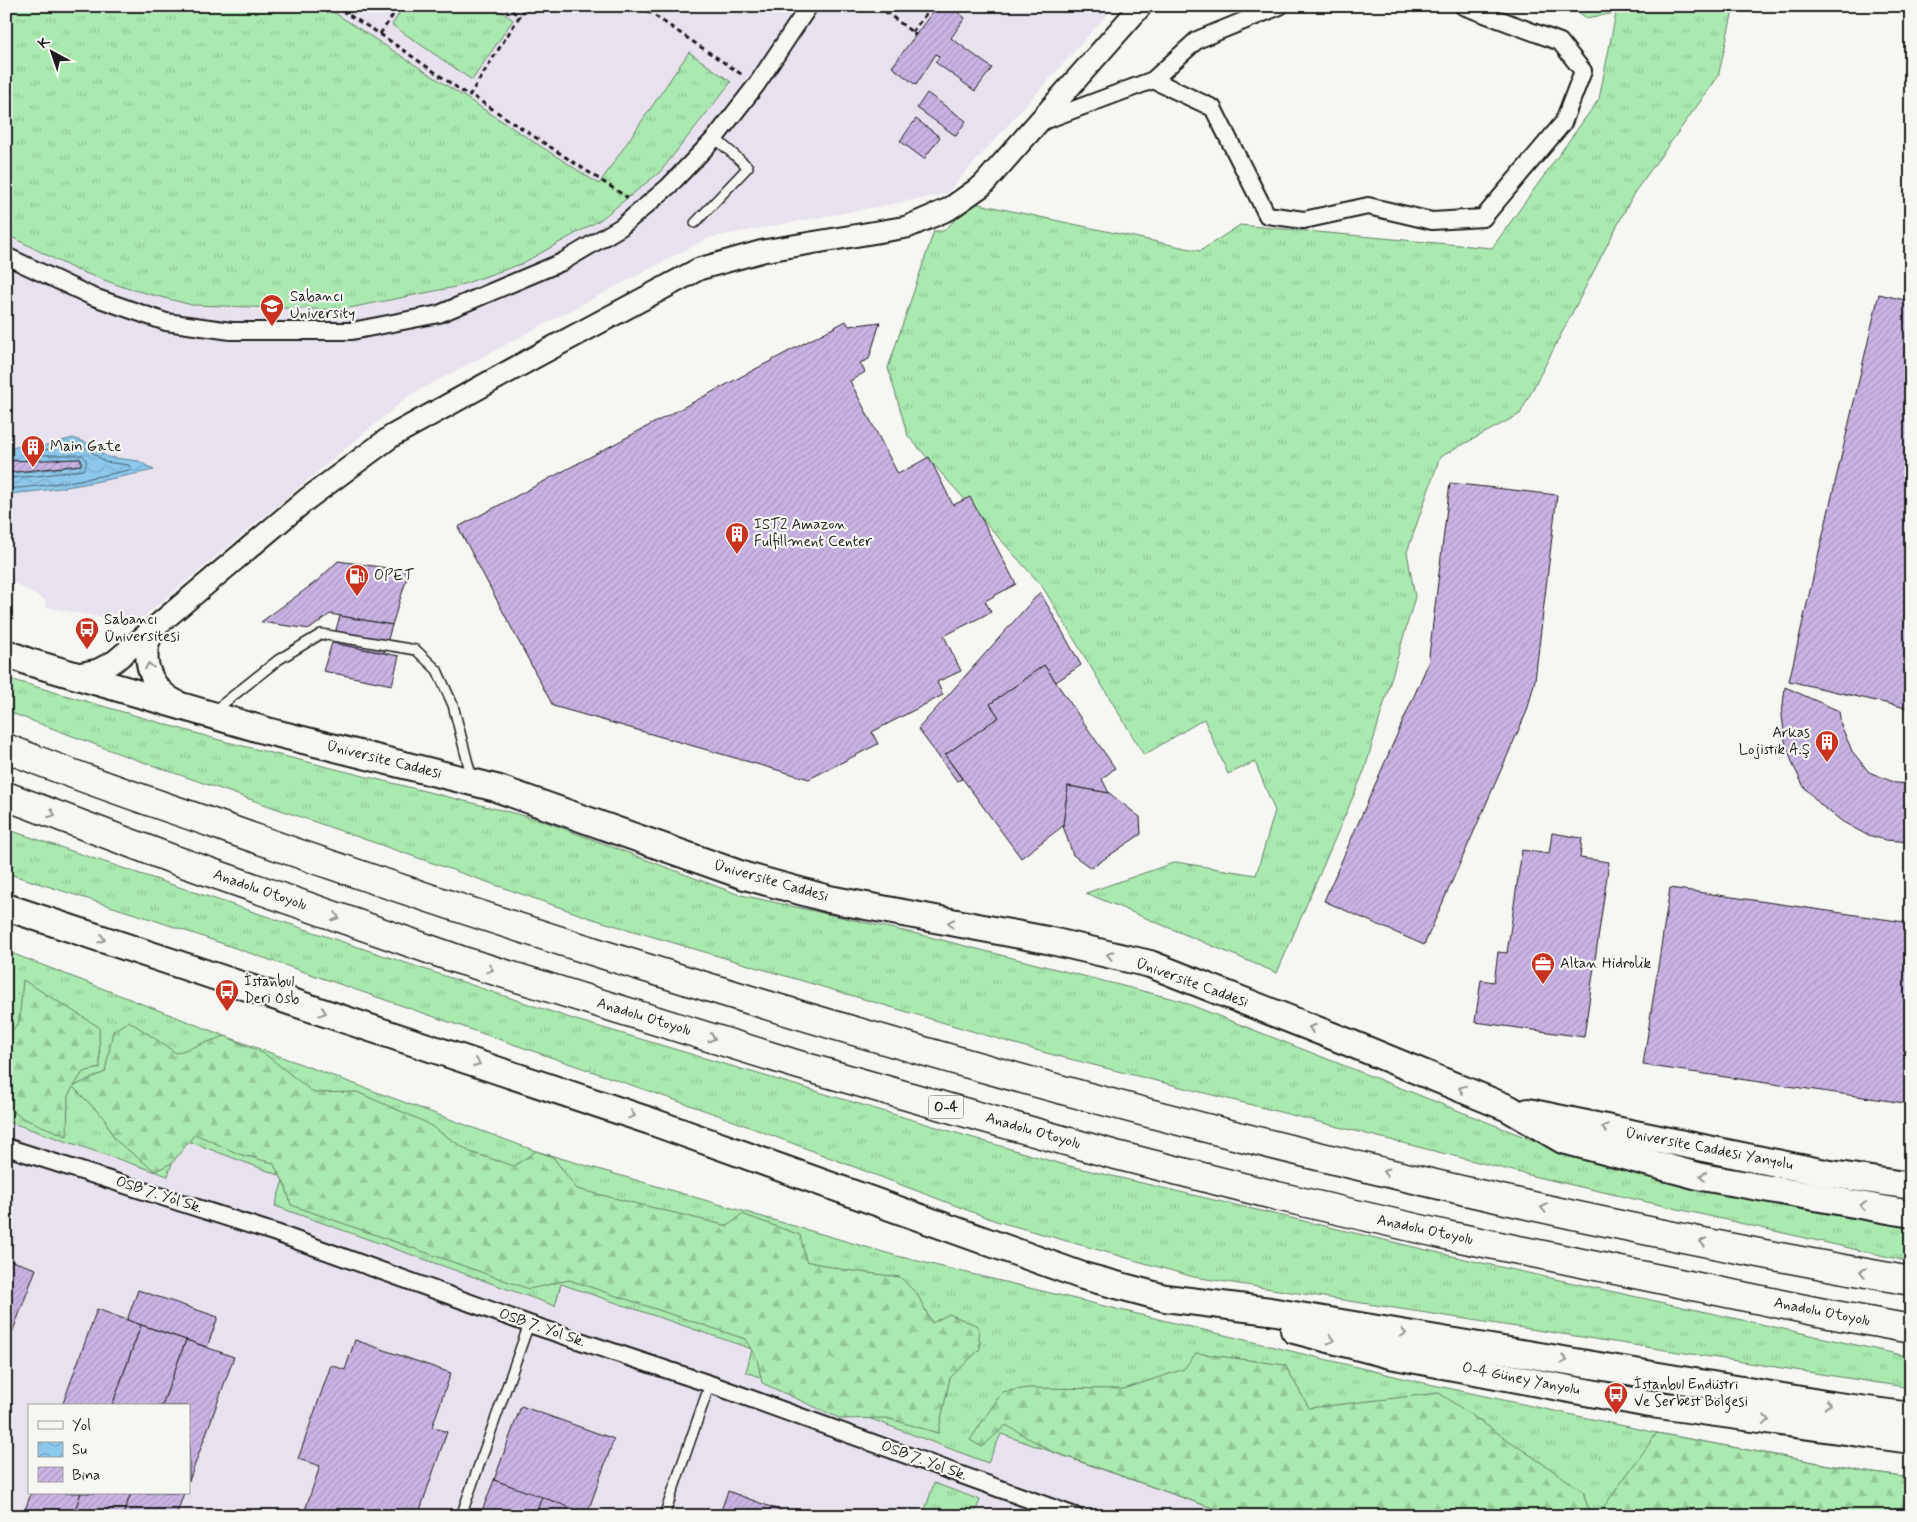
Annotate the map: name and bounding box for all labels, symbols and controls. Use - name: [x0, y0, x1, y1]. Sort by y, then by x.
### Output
- north arrow: [28, 28, 78, 78]
- text: K: [35, 32, 55, 53]
- place label: Sabancı University: [290, 287, 355, 324]
- school or university icon: Sabancı University: [259, 293, 285, 327]
- building icon: Main Gate: [20, 434, 46, 468]
- place label: Main Gate: [50, 437, 122, 457]
- place label: IST2 Amazon Fulfillment Center: [754, 515, 872, 552]
- building icon: IST2 Amazon Fulfillment Center: [724, 521, 750, 555]
- fuel station icon: OPET: [344, 563, 370, 597]
- place label: OPET: [374, 566, 415, 586]
- place label: Sabancı Üniversitesi: [104, 610, 180, 647]
- bus stop icon: Sabancı Üniversitesi: [74, 616, 100, 650]
- one-way arrow: [144, 662, 155, 671]
- place label: Arkas Lojistik A.Ş: [1739, 723, 1810, 760]
- building icon: Arkas Lojistik A.Ş: [1814, 729, 1840, 763]
- street label: Üniversite Caddesi: [324, 736, 444, 784]
- one-way arrow: [47, 807, 56, 818]
- street label: Üniversite Caddesi: [711, 855, 831, 907]
- street label: Anadolu Otoyolu: [211, 865, 309, 915]
- one-way arrow: [331, 911, 340, 921]
- one-way arrow: [946, 919, 955, 929]
- one-way arrow: [98, 933, 106, 943]
- one-way arrow: [1106, 950, 1115, 961]
- office icon: Altan Hidrolik: [1530, 951, 1556, 985]
- street label: Üniversite Caddesi: [1133, 953, 1251, 1013]
- place label: Altan Hidrolik: [1560, 954, 1651, 974]
- one-way arrow: [485, 963, 494, 973]
- place label: İstanbul Deri Osb: [244, 972, 300, 1009]
- bus stop icon: İstanbul Deri Osb: [214, 978, 240, 1012]
- street label: Anadolu Otoyolu: [594, 993, 694, 1041]
- one-way arrow: [318, 1006, 327, 1016]
- one-way arrow: [1308, 1024, 1317, 1034]
- one-way arrow: [707, 1033, 716, 1043]
- one-way arrow: [473, 1058, 481, 1068]
- one-way arrow: [1459, 1085, 1467, 1095]
- road number: O-4: [928, 1096, 964, 1118]
- street label: Anadolu Otoyolu: [983, 1108, 1083, 1154]
- one-way arrow: [627, 1109, 635, 1119]
- one-way arrow: [1601, 1123, 1609, 1134]
- street label: Üniversite Caddesi Yanyolu: [1623, 1123, 1795, 1175]
- one-way arrow: [1381, 1167, 1390, 1178]
- one-way arrow: [1698, 1171, 1707, 1182]
- street label: OSB 7. Yol Sk.: [113, 1172, 205, 1218]
- one-way arrow: [1858, 1201, 1867, 1211]
- one-way arrow: [1540, 1203, 1549, 1213]
- street label: Anadolu Otoyolu: [1375, 1210, 1475, 1250]
- one-way arrow: [1699, 1237, 1708, 1247]
- one-way arrow: [1858, 1267, 1867, 1278]
- street label: Anadolu Otoyolu: [1772, 1293, 1872, 1331]
- street label: OSB 7. Yol Sk.: [496, 1304, 588, 1352]
- one-way arrow: [1399, 1328, 1408, 1338]
- one-way arrow: [1326, 1334, 1335, 1345]
- one-way arrow: [1559, 1355, 1568, 1365]
- street label: O-4 Güney Yanyolu: [1460, 1358, 1582, 1400]
- place label: İstanbul Endüstri Ve Serbest Bölgesi: [1634, 1375, 1748, 1413]
- bus stop icon: İstanbul Endüstri Ve Serbest Bölgesi: [1603, 1381, 1629, 1415]
- one-way arrow: [1824, 1398, 1832, 1409]
- legend: [28, 1404, 190, 1494]
- one-way arrow: [1762, 1414, 1770, 1425]
- text: Yol: [72, 1416, 91, 1436]
- street label: OSB 7. Yol Sk.: [878, 1436, 970, 1486]
- text: Su: [72, 1440, 87, 1460]
- text: Bina: [72, 1466, 100, 1486]

